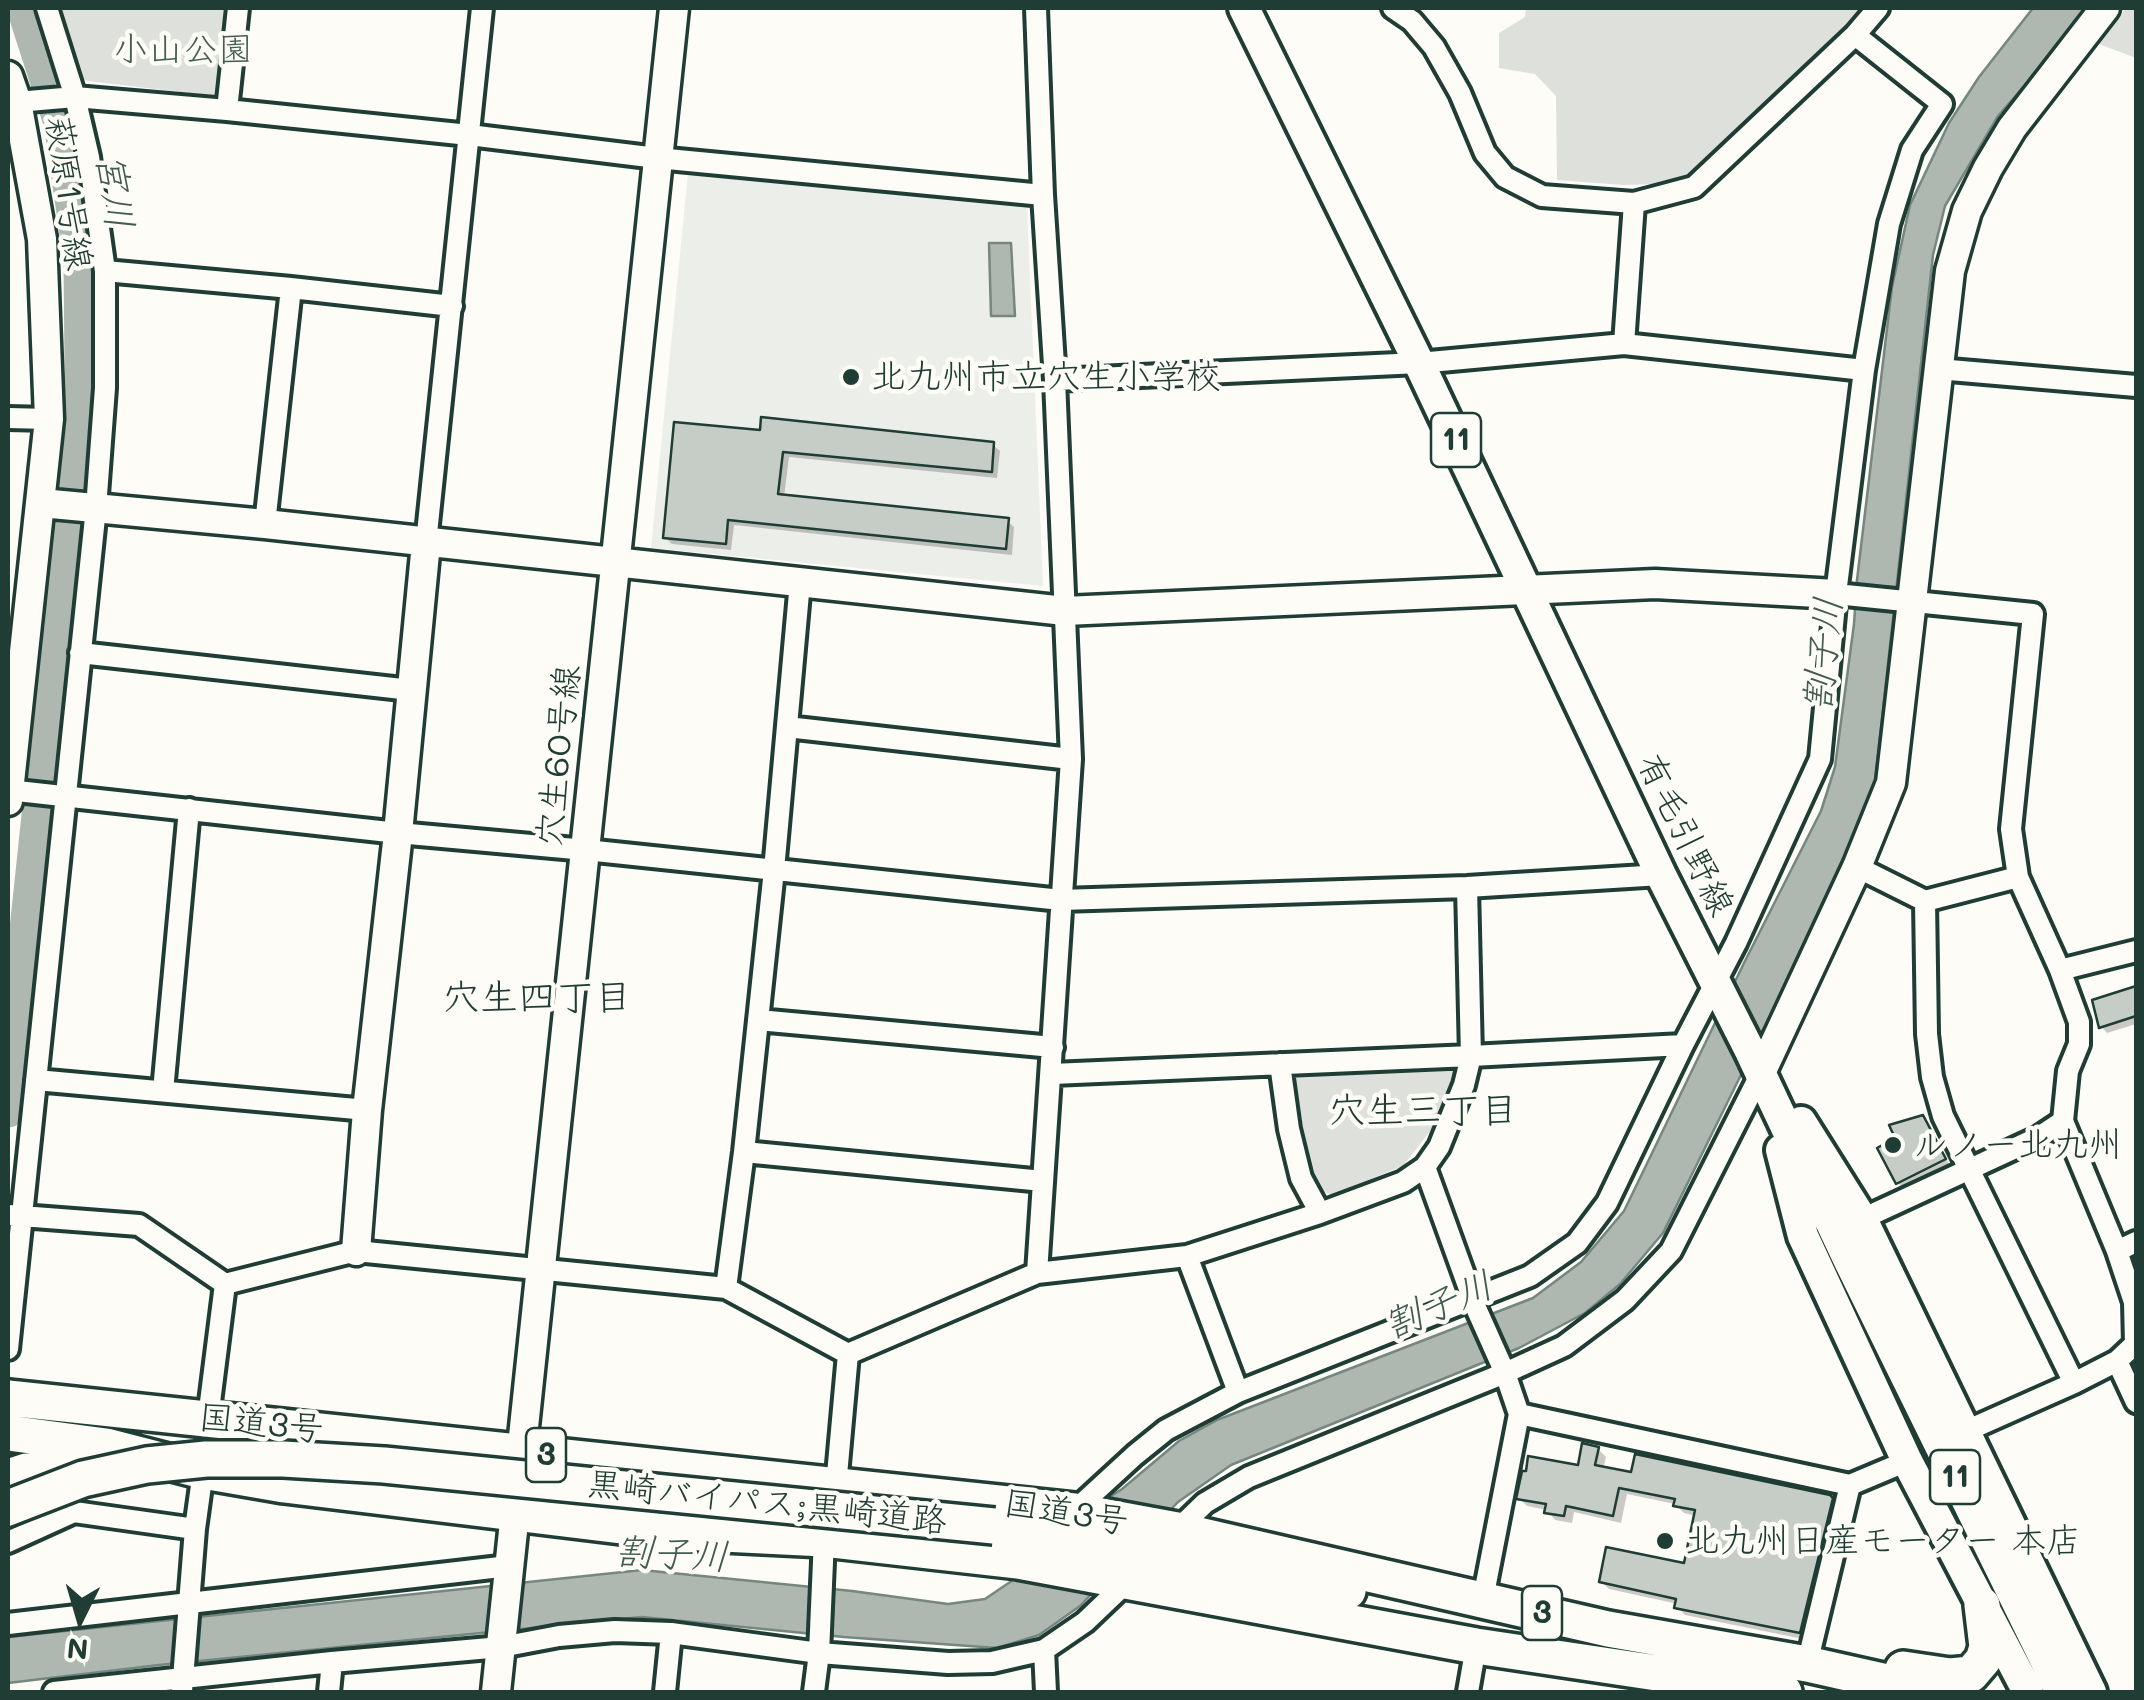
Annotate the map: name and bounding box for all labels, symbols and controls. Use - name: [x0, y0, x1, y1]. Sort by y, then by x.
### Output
- park label: 小山公園: [113, 29, 253, 71]
- street label: 萩原1号線: [36, 113, 100, 273]
- water label: 宮川: [86, 150, 142, 232]
- place label: 北九州市立穴生小学校: [871, 356, 1221, 398]
- marker: 北九州市立穴生小学校: [840, 366, 862, 388]
- road number: 11: [1431, 413, 1481, 467]
- water label: 割子川: [1795, 595, 1853, 713]
- street label: 穴生60号線: [529, 663, 589, 849]
- street label: 有毛引野線: [1628, 747, 1742, 923]
- district label: 穴生四丁目: [442, 975, 632, 1021]
- district label: 穴生三丁目: [1328, 1088, 1518, 1134]
- place label: ルノー北九州: [1913, 1124, 2123, 1166]
- marker: ルノー北九州: [1882, 1134, 1904, 1156]
- water label: 割子川: [1378, 1263, 1500, 1349]
- street label: 国道3号: [196, 1397, 326, 1451]
- road number: 3: [526, 1428, 566, 1482]
- road number: 11: [1930, 1450, 1980, 1504]
- street label: 黒崎バイパス;黒崎道路: [585, 1463, 949, 1543]
- street label: 国道3号: [1001, 1482, 1131, 1544]
- place label: 北九州日産モーター 本店: [1685, 1520, 2081, 1562]
- water label: 割子川: [614, 1529, 730, 1581]
- marker: 北九州日産モーター 本店: [1654, 1530, 1676, 1552]
- north arrow: [30, 1570, 130, 1670]
- road number: 3: [1522, 1586, 1562, 1640]
- text: N: [65, 1631, 90, 1669]

